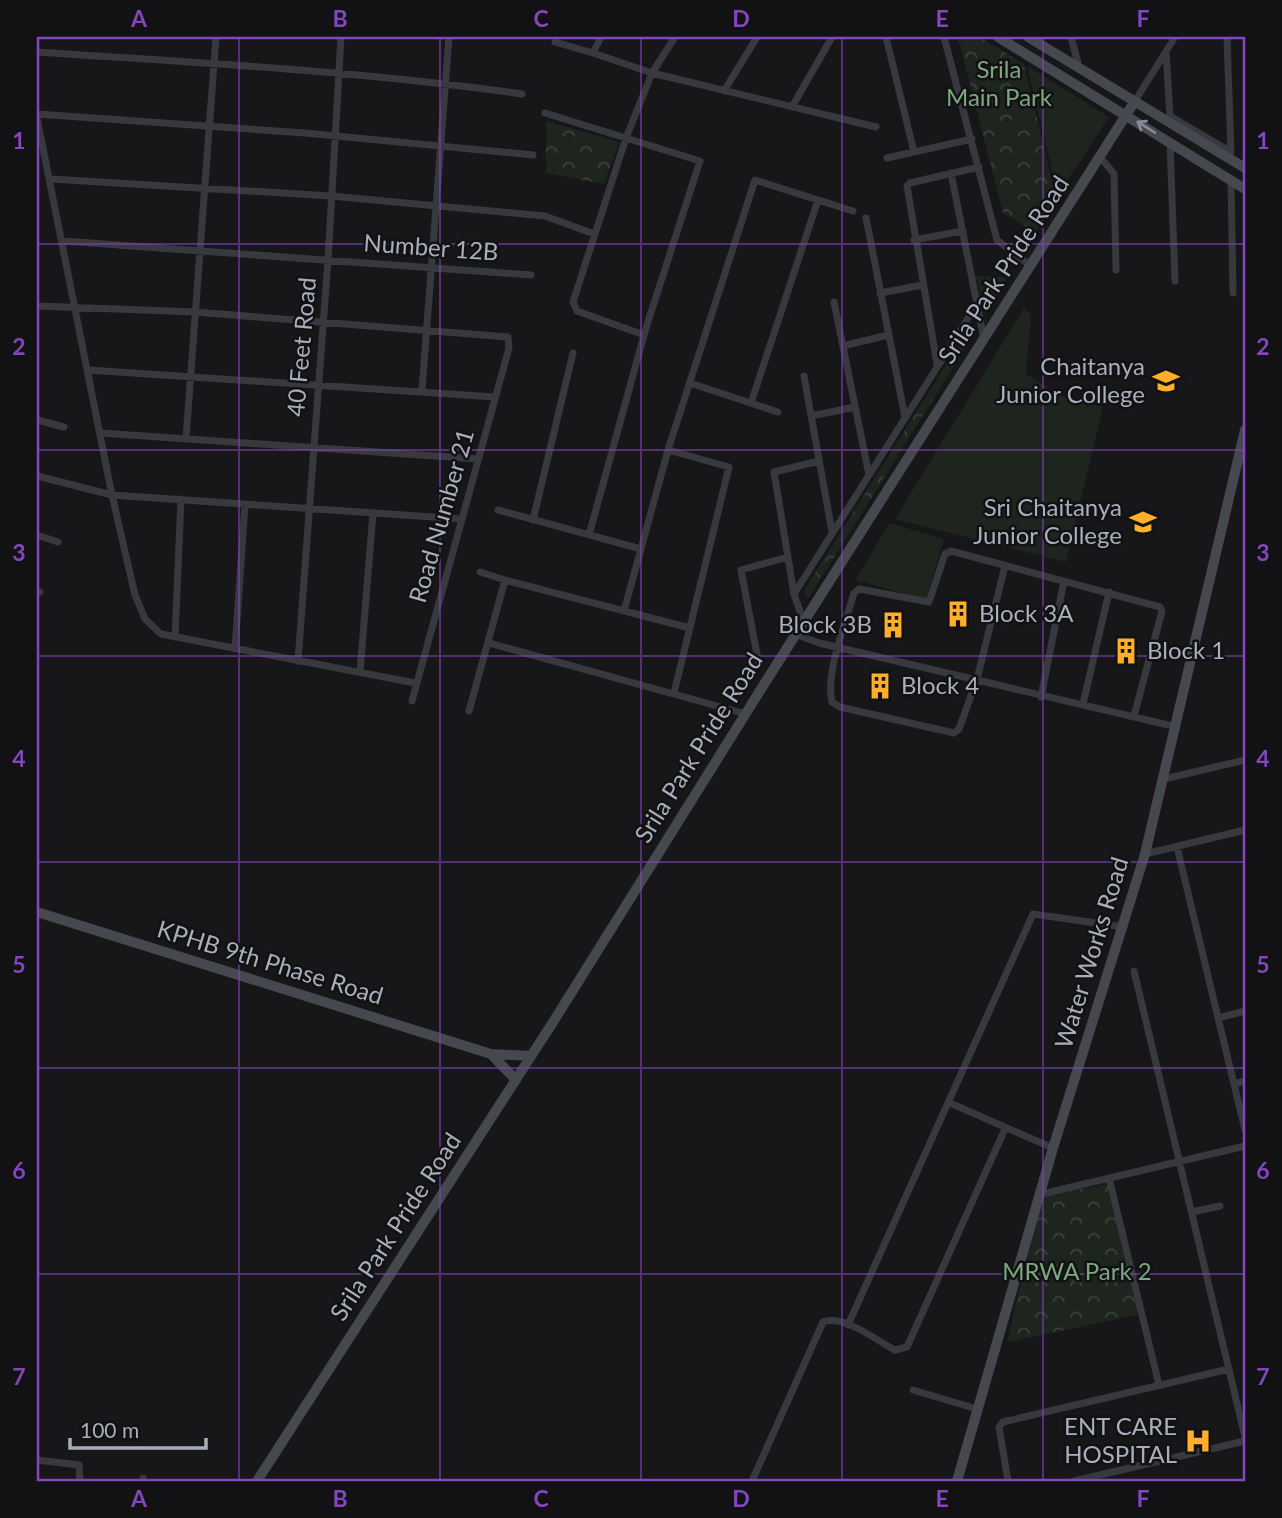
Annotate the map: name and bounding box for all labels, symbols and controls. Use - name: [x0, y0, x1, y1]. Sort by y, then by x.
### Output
- text: A: [130, 4, 148, 32]
- text: B: [332, 4, 348, 32]
- text: C: [533, 4, 549, 32]
- text: D: [732, 4, 750, 32]
- text: E: [935, 4, 949, 32]
- text: F: [1136, 4, 1150, 32]
- park label: Srila Main Park: [946, 54, 1053, 111]
- one-way arrow: [1136, 120, 1156, 134]
- text: 1: [12, 126, 26, 154]
- text: 1: [1256, 126, 1270, 154]
- street label: Srila Park Pride Road: [931, 170, 1074, 369]
- street label: Number 12B: [363, 227, 499, 266]
- street label: 40 Feet Road: [280, 276, 321, 418]
- text: 2: [12, 332, 26, 360]
- text: 2: [1256, 332, 1270, 360]
- place label: Chaitanya Junior College: [996, 351, 1145, 408]
- school or university icon: Chaitanya Junior College: [1151, 366, 1181, 396]
- street label: Road Number 21: [402, 426, 479, 606]
- place label: Sri Chaitanya Junior College: [973, 492, 1122, 549]
- school or university icon: Sri Chaitanya Junior College: [1128, 507, 1158, 537]
- text: 3: [12, 538, 26, 566]
- text: 3: [1256, 538, 1270, 566]
- place label: Block 3A: [979, 598, 1074, 627]
- building icon: Block 3A: [943, 599, 973, 629]
- place label: Block 3B: [778, 609, 872, 638]
- building icon: Block 3B: [878, 610, 908, 640]
- place label: Block 1: [1147, 635, 1225, 664]
- building icon: Block 1: [1111, 636, 1141, 666]
- street label: Srila Park Pride Road: [628, 647, 768, 847]
- place label: Block 4: [901, 670, 979, 699]
- building icon: Block 4: [865, 671, 895, 701]
- text: 4: [12, 744, 26, 772]
- text: 4: [1256, 744, 1270, 772]
- street label: Water Works Road: [1048, 853, 1133, 1052]
- street label: KPHB 9th Phase Road: [154, 913, 387, 1010]
- text: 5: [12, 950, 26, 978]
- text: 5: [1256, 950, 1270, 978]
- street label: Srila Park Pride Road: [323, 1127, 466, 1326]
- text: 6: [12, 1156, 26, 1184]
- text: 6: [1256, 1156, 1270, 1184]
- park label: MRWA Park 2: [1002, 1256, 1152, 1285]
- text: 7: [12, 1362, 26, 1390]
- text: 7: [1256, 1362, 1270, 1390]
- scale bar: [70, 1406, 206, 1450]
- place label: ENT CARE HOSPITAL: [1064, 1411, 1177, 1468]
- text: 100 m: [80, 1417, 139, 1442]
- hospital icon: ENT CARE HOSPITAL: [1183, 1426, 1213, 1456]
- text: A: [130, 1484, 148, 1512]
- text: B: [332, 1484, 348, 1512]
- text: C: [533, 1484, 549, 1512]
- text: D: [732, 1484, 750, 1512]
- text: E: [935, 1484, 949, 1512]
- text: F: [1136, 1484, 1150, 1512]

